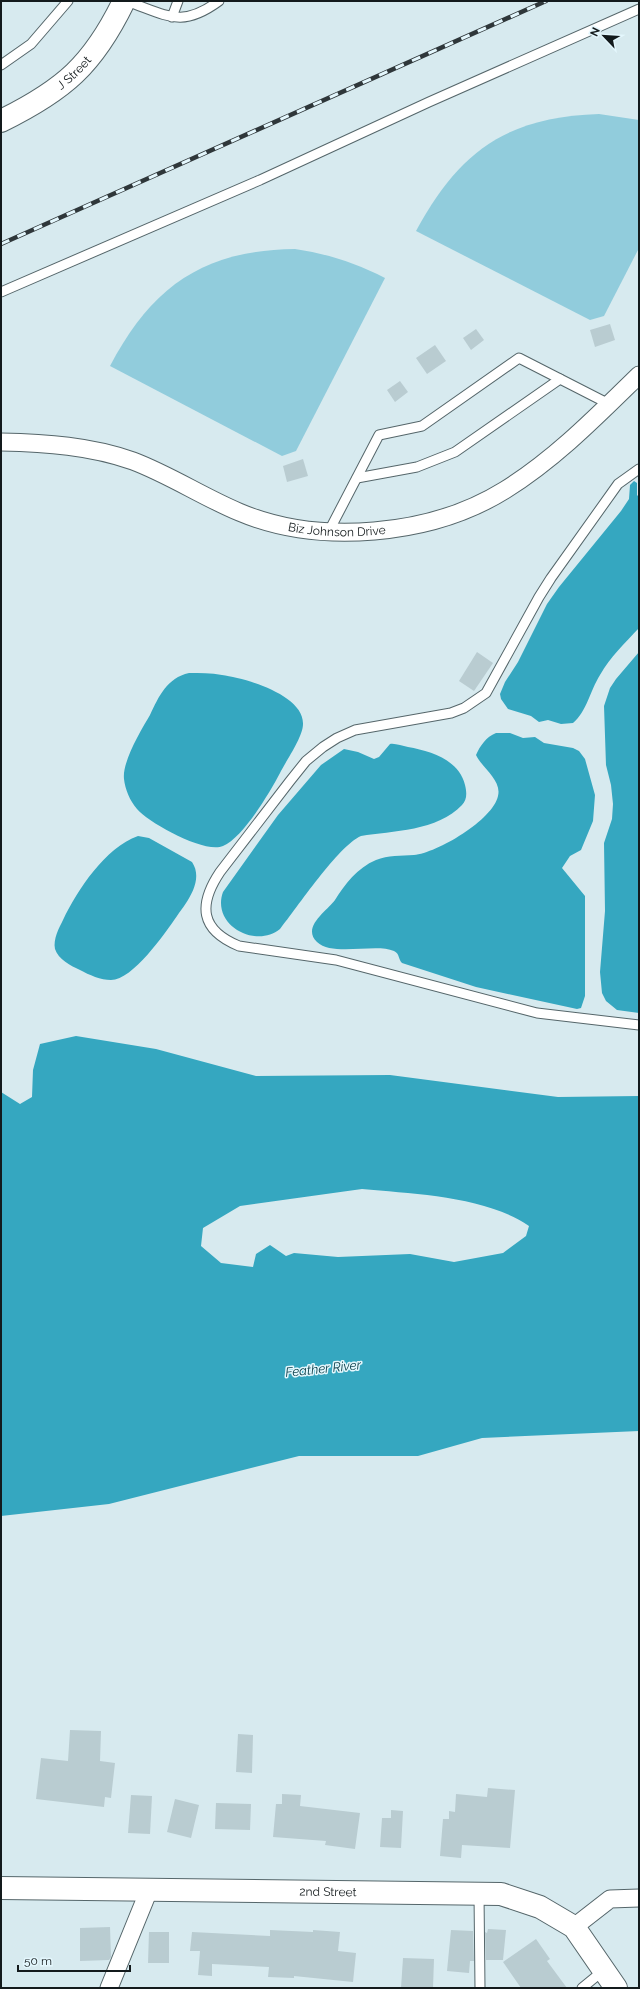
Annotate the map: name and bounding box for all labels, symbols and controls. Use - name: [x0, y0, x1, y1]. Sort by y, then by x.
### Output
- north arrow: [584, 16, 624, 56]
- text: N: [588, 25, 603, 39]
- street label: J Street: [54, 53, 94, 92]
- street label: Biz Johnson Drive: [287, 520, 386, 539]
- water label: Feather River: [284, 1357, 362, 1380]
- street label: 2nd Street: [299, 1885, 357, 1899]
- scale bar: [18, 1947, 130, 1973]
- text: 50 m: [24, 1954, 52, 1968]

